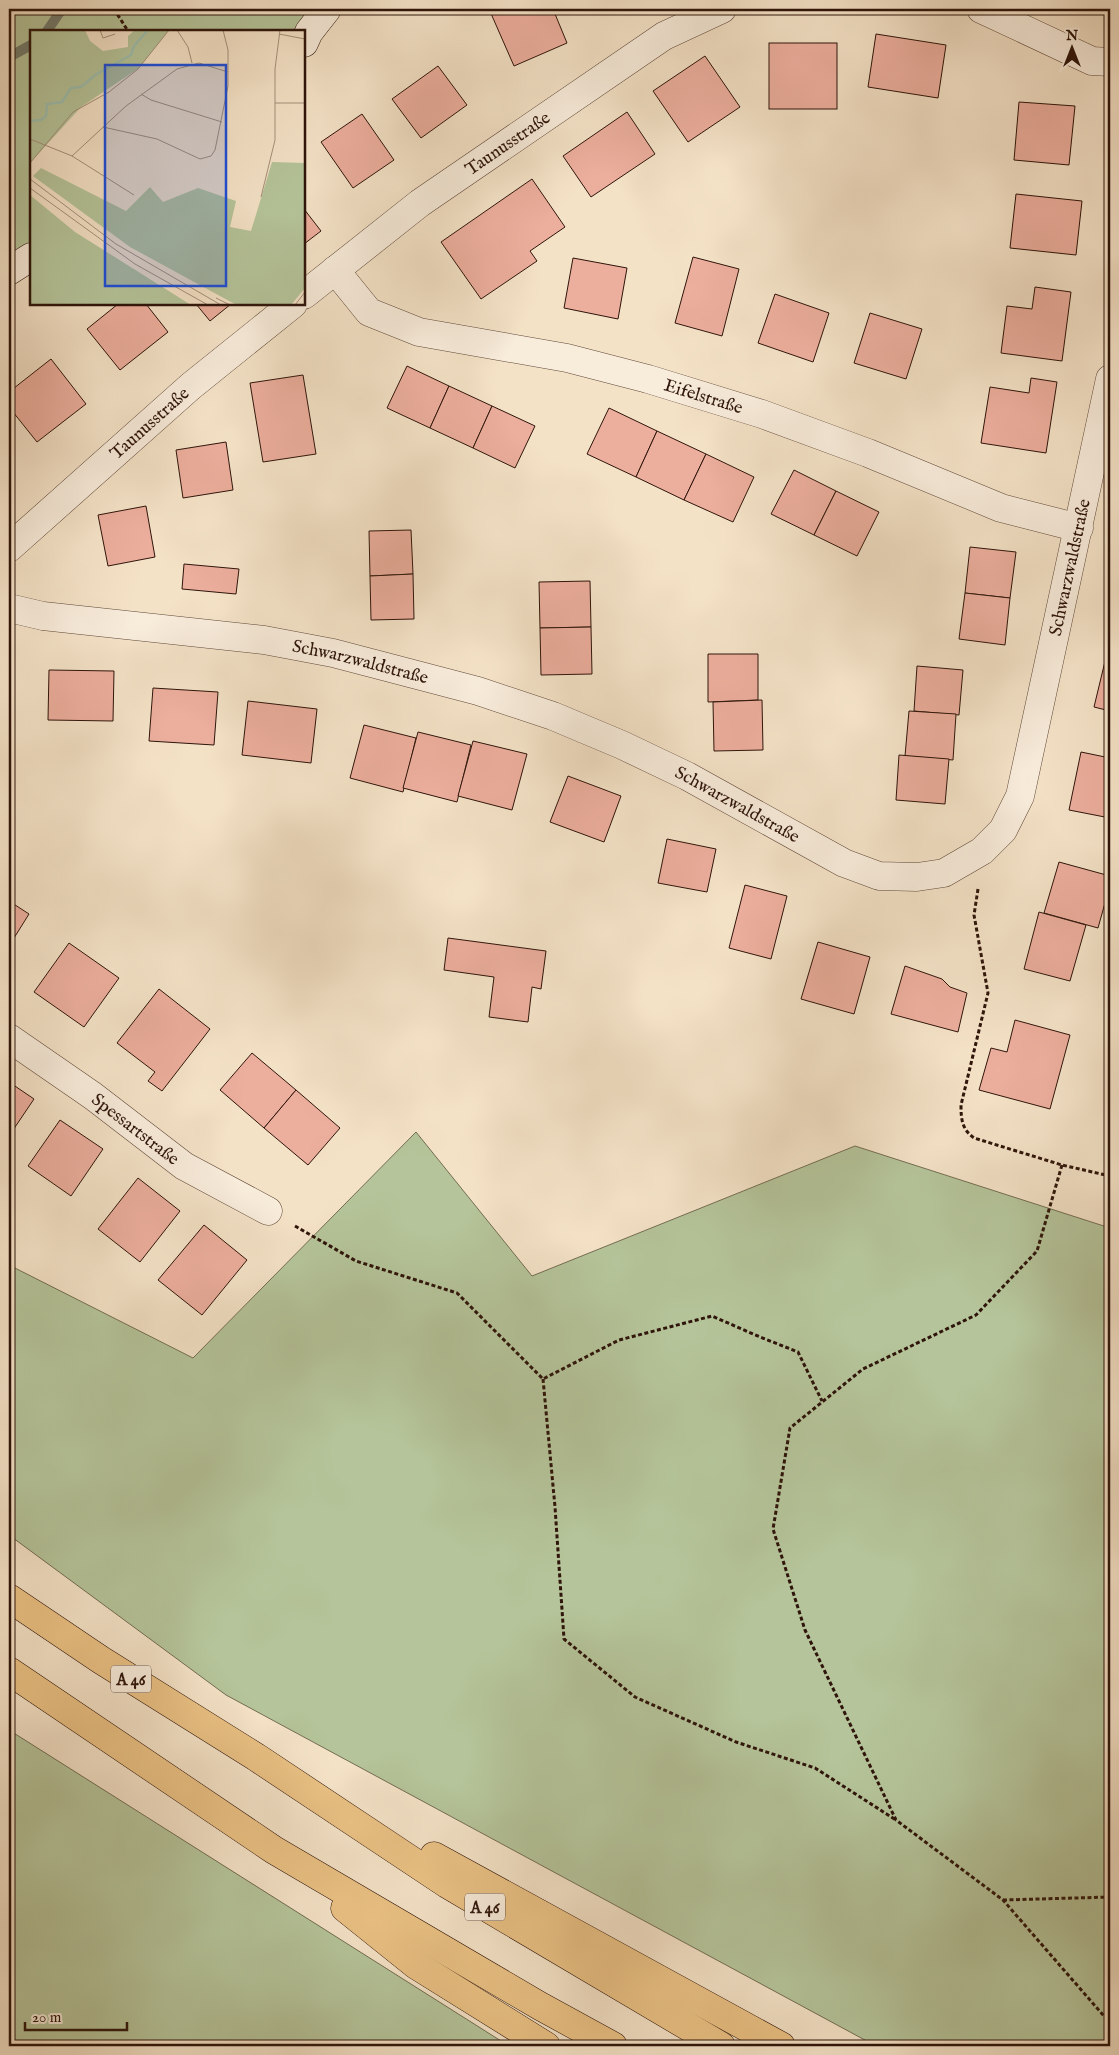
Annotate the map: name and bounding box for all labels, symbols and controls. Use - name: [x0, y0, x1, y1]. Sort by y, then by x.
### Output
- north arrow: [1046, 22, 1096, 72]
- text: N: [1065, 27, 1078, 45]
- inset map: [30, 30, 305, 305]
- street label: Taunusstraße: [461, 107, 555, 182]
- street label: Eifelstraße: [661, 375, 745, 420]
- street label: Taunusstraße: [106, 383, 195, 465]
- street label: Schwarzwaldstraße: [1045, 497, 1097, 638]
- street label: Schwarzwaldstraße: [290, 636, 431, 690]
- street label: Schwarzwaldstraße: [671, 762, 803, 849]
- street label: Spessartstraße: [86, 1089, 183, 1171]
- road number: A 46: [111, 1666, 151, 1692]
- road number: A 46: [465, 1894, 505, 1920]
- scale bar: [25, 2000, 128, 2032]
- text: 20 m: [32, 2008, 62, 2027]

